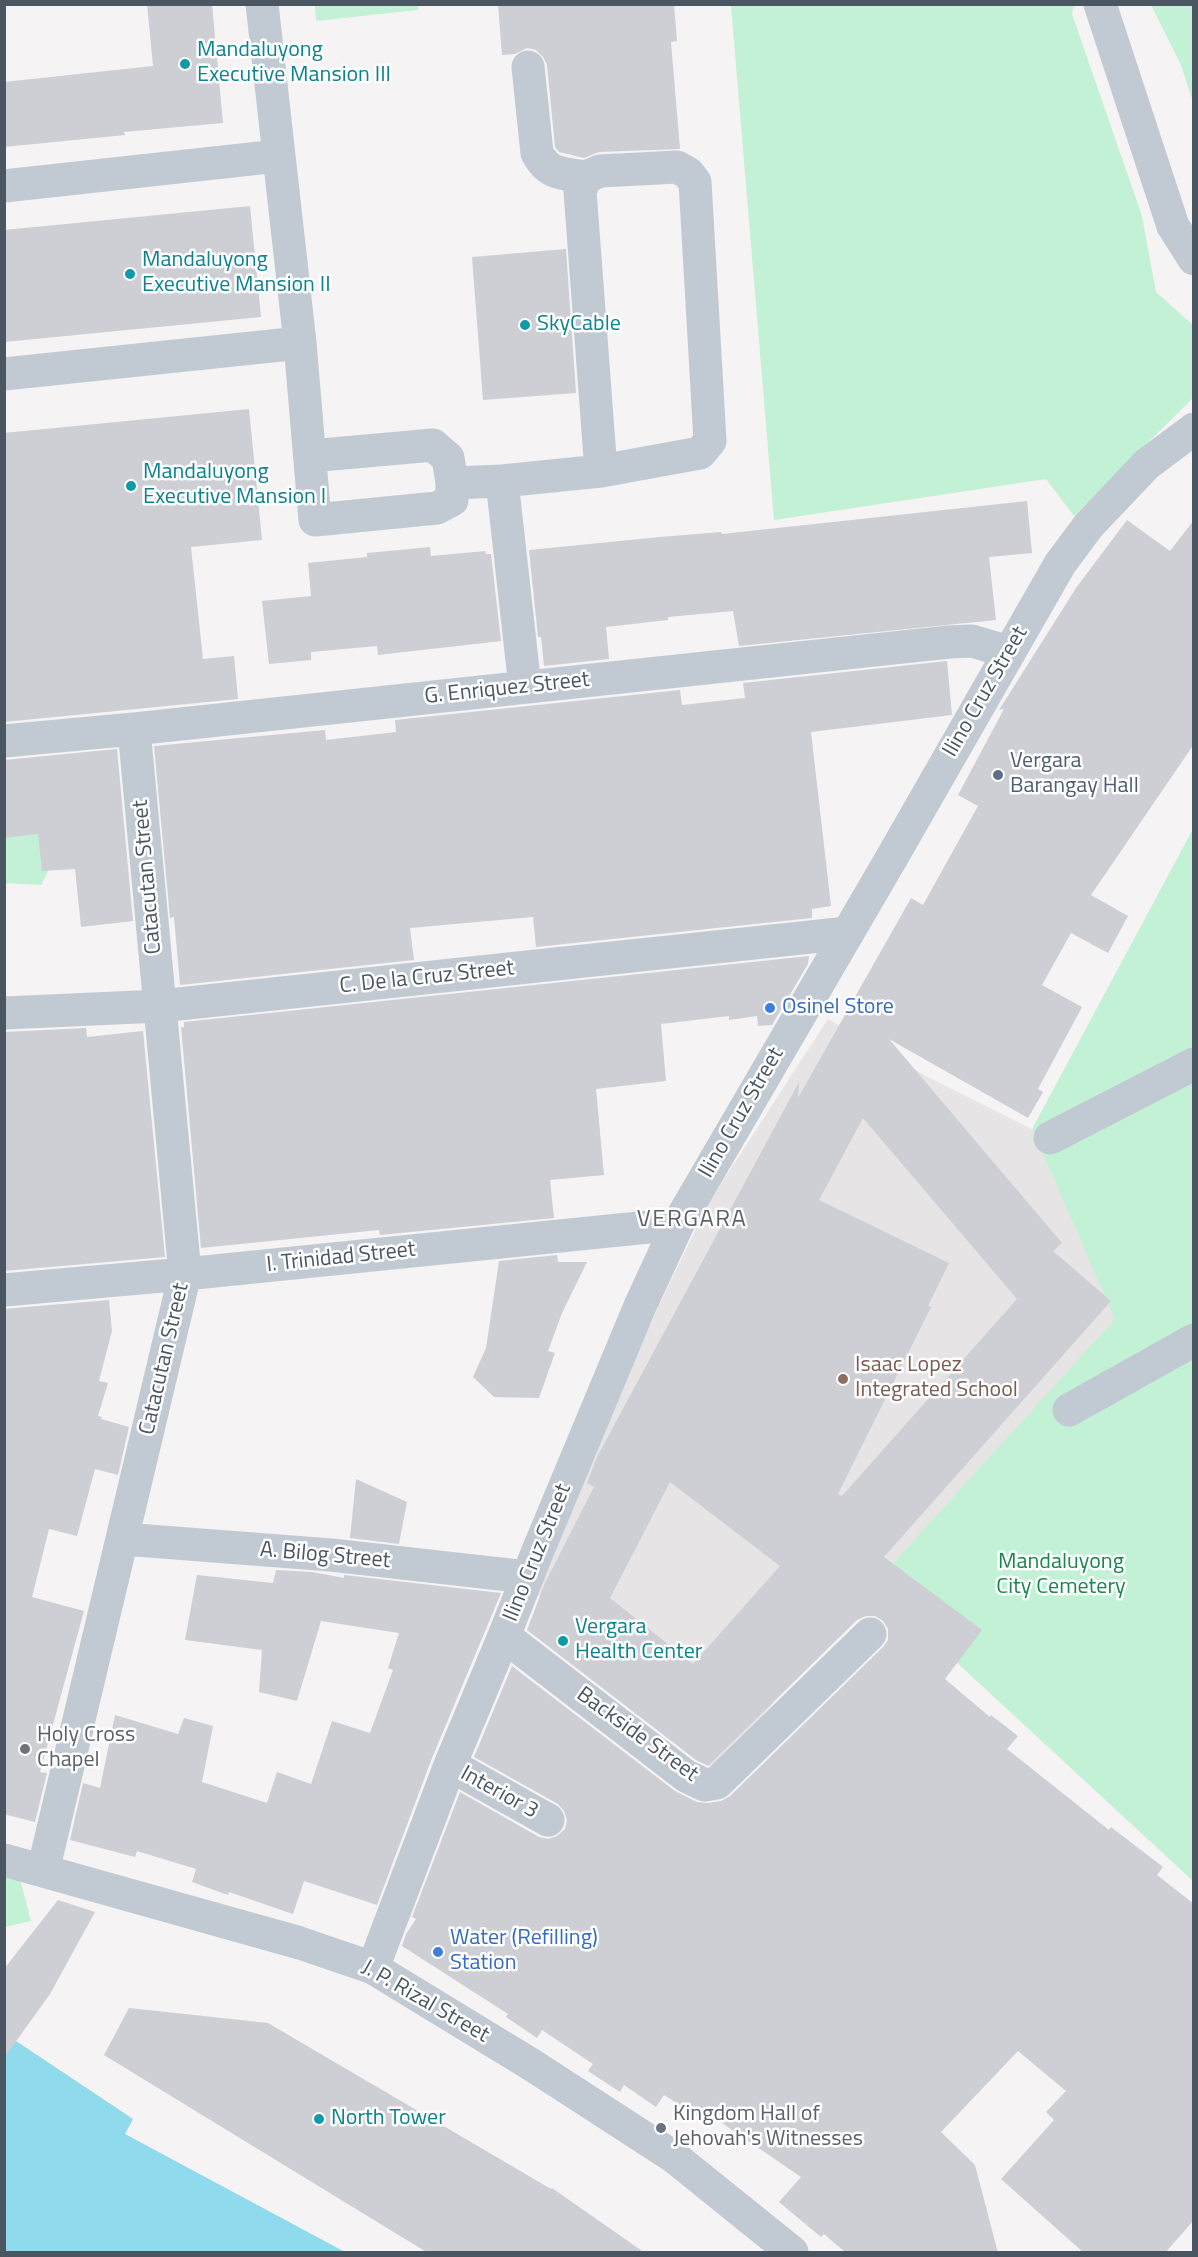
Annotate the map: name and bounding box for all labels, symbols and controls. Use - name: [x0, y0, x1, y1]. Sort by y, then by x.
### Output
- place label: Mandaluyong Executive Mansion III: [197, 38, 391, 90]
- marker: Mandaluyong Executive Mansion III: [178, 57, 192, 71]
- place label: Mandaluyong Executive Mansion II: [142, 248, 331, 300]
- marker: Mandaluyong Executive Mansion II: [123, 267, 137, 281]
- place label: SkyCable: [537, 312, 621, 338]
- marker: SkyCable: [518, 318, 532, 332]
- place label: Mandaluyong Executive Mansion I: [143, 460, 326, 512]
- marker: Mandaluyong Executive Mansion I: [124, 479, 138, 493]
- street label: Ilino Cruz Street: [938, 622, 1034, 762]
- street label: G. Enriquez Street: [423, 667, 591, 711]
- place label: Vergara Barangay Hall: [1010, 749, 1139, 800]
- marker: Vergara Barangay Hall: [991, 768, 1005, 782]
- street label: Catacutan Street: [128, 799, 168, 955]
- street label: C. De la Cruz Street: [338, 956, 516, 1000]
- place label: Osinel Store: [782, 995, 894, 1021]
- marker: Osinel Store: [763, 1001, 777, 1015]
- street label: Ilino Cruz Street: [694, 1043, 790, 1183]
- district label: VERGARA: [637, 1206, 747, 1234]
- street label: I. Trinidad Street: [265, 1237, 417, 1279]
- street label: Catacutan Street: [135, 1280, 195, 1438]
- place label: Isaac Lopez Integrated School: [855, 1353, 1018, 1404]
- marker: Isaac Lopez Integrated School: [836, 1372, 850, 1386]
- street label: Ilino Cruz Street: [498, 1480, 578, 1626]
- street label: A. Bilog Street: [259, 1537, 391, 1575]
- park label: Mandaluyong City Cemetery: [996, 1550, 1126, 1602]
- place label: Vergara Health Center: [575, 1615, 702, 1666]
- marker: Vergara Health Center: [556, 1634, 570, 1648]
- street label: Backside Street: [571, 1682, 703, 1788]
- place label: Holy Cross Chapel: [37, 1723, 135, 1774]
- marker: Holy Cross Chapel: [18, 1742, 32, 1756]
- street label: Interior 3: [456, 1761, 542, 1825]
- place label: Water (Refilling) Station: [450, 1926, 598, 1978]
- marker: Water (Refilling) Station: [431, 1945, 445, 1959]
- street label: J. P. Rizal Street: [357, 1955, 493, 2049]
- place label: Kingdom Hall of Jehovah's Witnesses: [673, 2102, 863, 2154]
- place label: North Tower: [331, 2106, 446, 2132]
- marker: North Tower: [312, 2112, 326, 2126]
- marker: Kingdom Hall of Jehovah's Witnesses: [654, 2121, 668, 2135]

